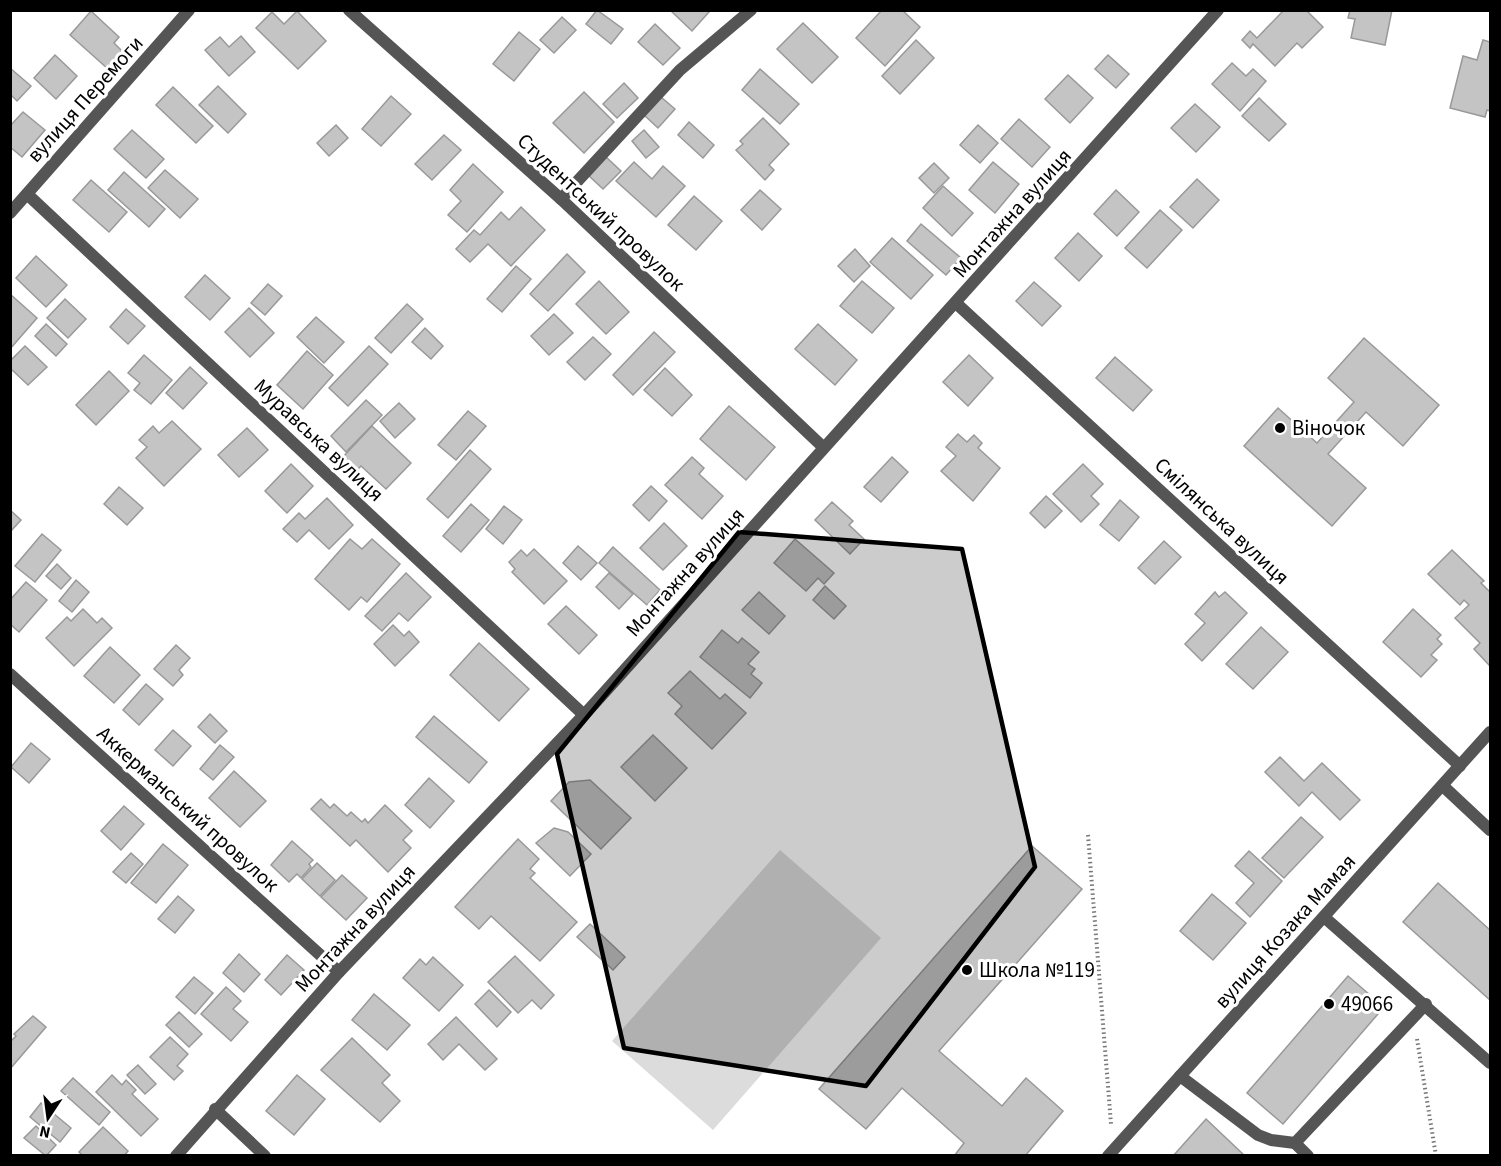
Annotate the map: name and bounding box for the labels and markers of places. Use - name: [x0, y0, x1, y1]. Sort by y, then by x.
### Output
- place label: Віночок: [1292, 413, 1366, 443]
- marker: Віночок: [1273, 421, 1287, 435]
- place label: Школа №119: [979, 955, 1095, 985]
- marker: Школа №119: [960, 963, 974, 977]
- place label: 49066: [1341, 989, 1393, 1019]
- marker: 49066: [1322, 997, 1336, 1011]

